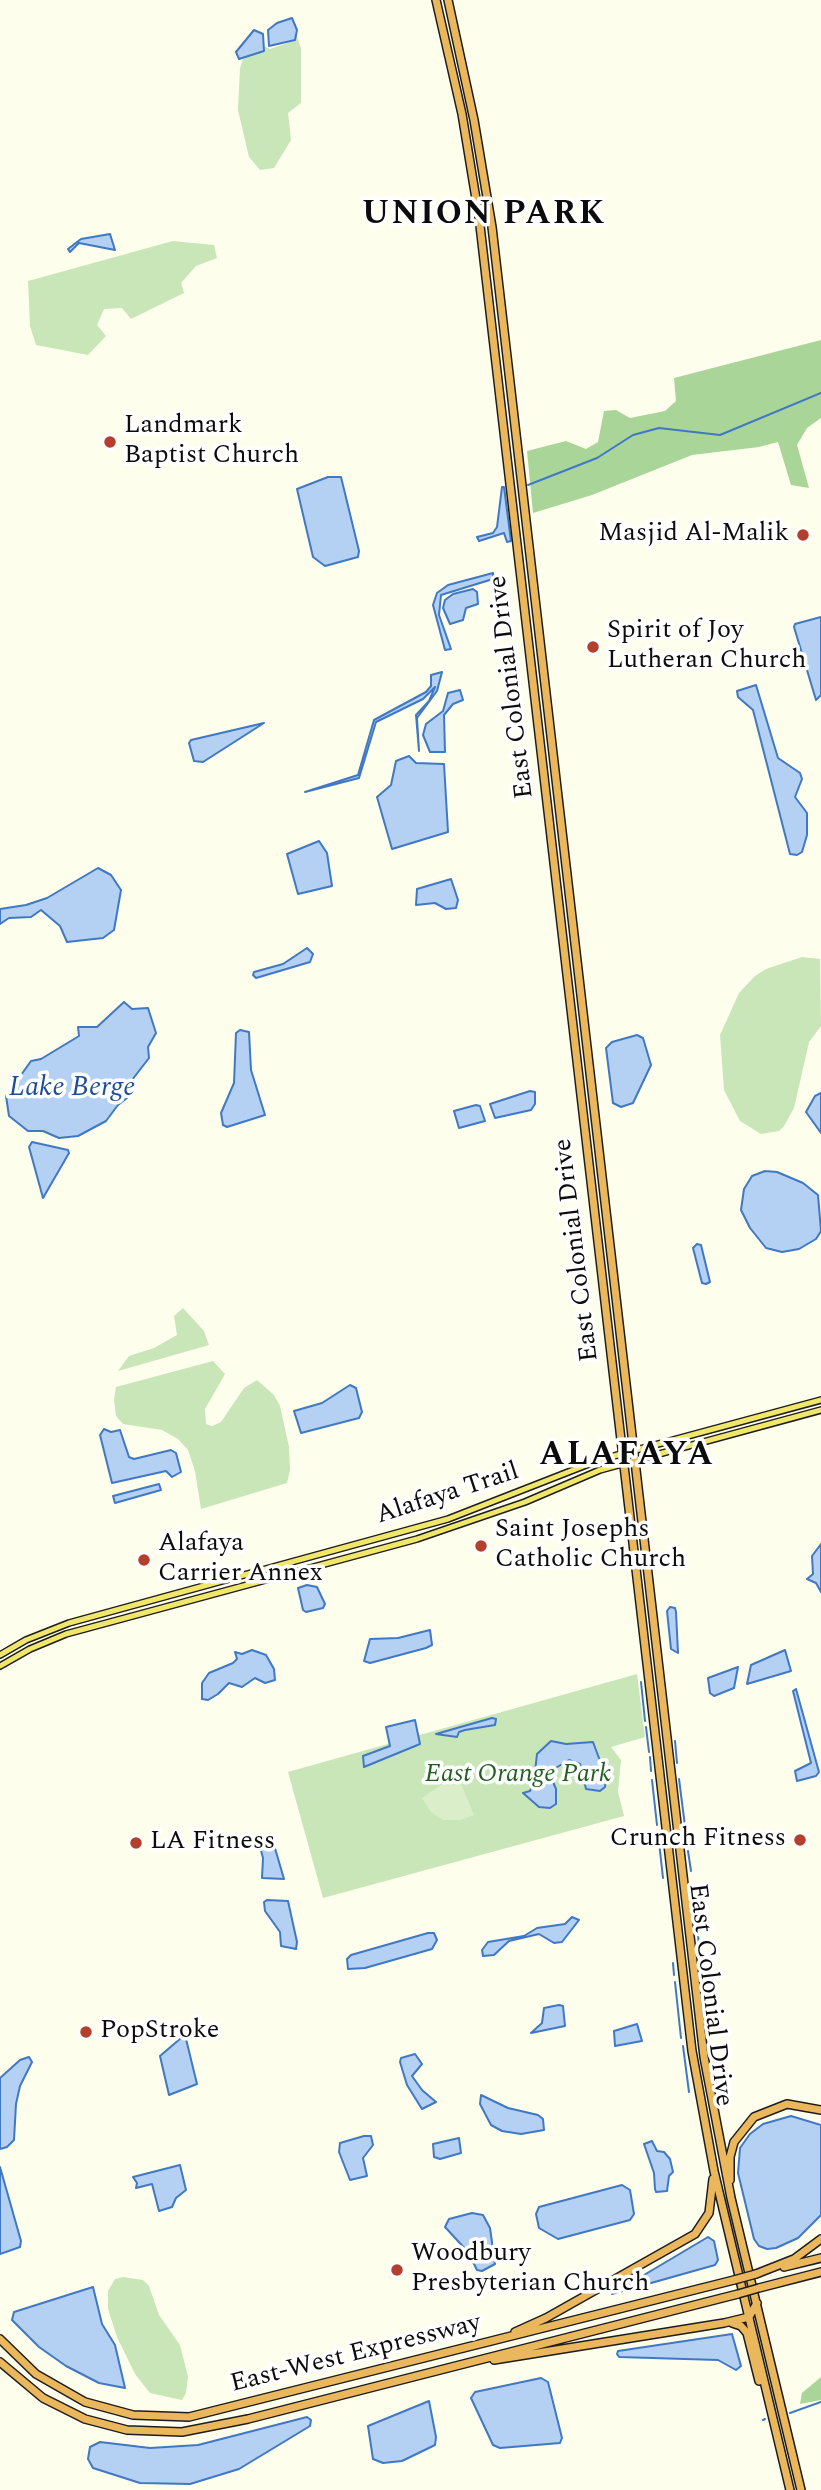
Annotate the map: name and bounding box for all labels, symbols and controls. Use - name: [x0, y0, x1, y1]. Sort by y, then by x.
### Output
- district label: UNION PARK: [363, 197, 605, 237]
- place label: Landmark Baptist Church: [124, 411, 299, 472]
- marker: Landmark Baptist Church: [102, 434, 118, 450]
- place label: Masjid Al-Malik: [598, 519, 789, 551]
- marker: Masjid Al-Malik: [795, 527, 811, 543]
- street label: East Colonial Drive: [484, 574, 542, 800]
- place label: Spirit of Joy Lutheran Church: [607, 616, 806, 678]
- marker: Spirit of Joy Lutheran Church: [585, 639, 601, 655]
- water label: Lake Berge: [9, 1073, 135, 1107]
- street label: East Colonial Drive: [549, 1137, 607, 1363]
- district label: ALAFAYA: [540, 1438, 714, 1478]
- street label: Alafaya Trail: [373, 1457, 523, 1533]
- place label: Saint Josephs Catholic Church: [495, 1515, 686, 1576]
- place label: Alafaya Carrier Annex: [158, 1529, 323, 1590]
- marker: Saint Josephs Catholic Church: [473, 1538, 489, 1554]
- marker: Alafaya Carrier Annex: [136, 1552, 152, 1568]
- park label: East Orange Park: [425, 1760, 611, 1792]
- place label: Crunch Fitness: [610, 1824, 786, 1856]
- place label: LA Fitness: [150, 1827, 275, 1859]
- marker: Crunch Fitness: [792, 1832, 808, 1848]
- marker: LA Fitness: [128, 1835, 144, 1851]
- street label: East Colonial Drive: [680, 1882, 738, 2108]
- place label: PopStroke: [100, 2016, 219, 2048]
- marker: PopStroke: [78, 2024, 94, 2040]
- place label: Woodbury Presbyterian Church: [411, 2239, 649, 2300]
- marker: Woodbury Presbyterian Church: [389, 2262, 405, 2278]
- street label: East-West Expressway: [227, 2309, 485, 2401]

